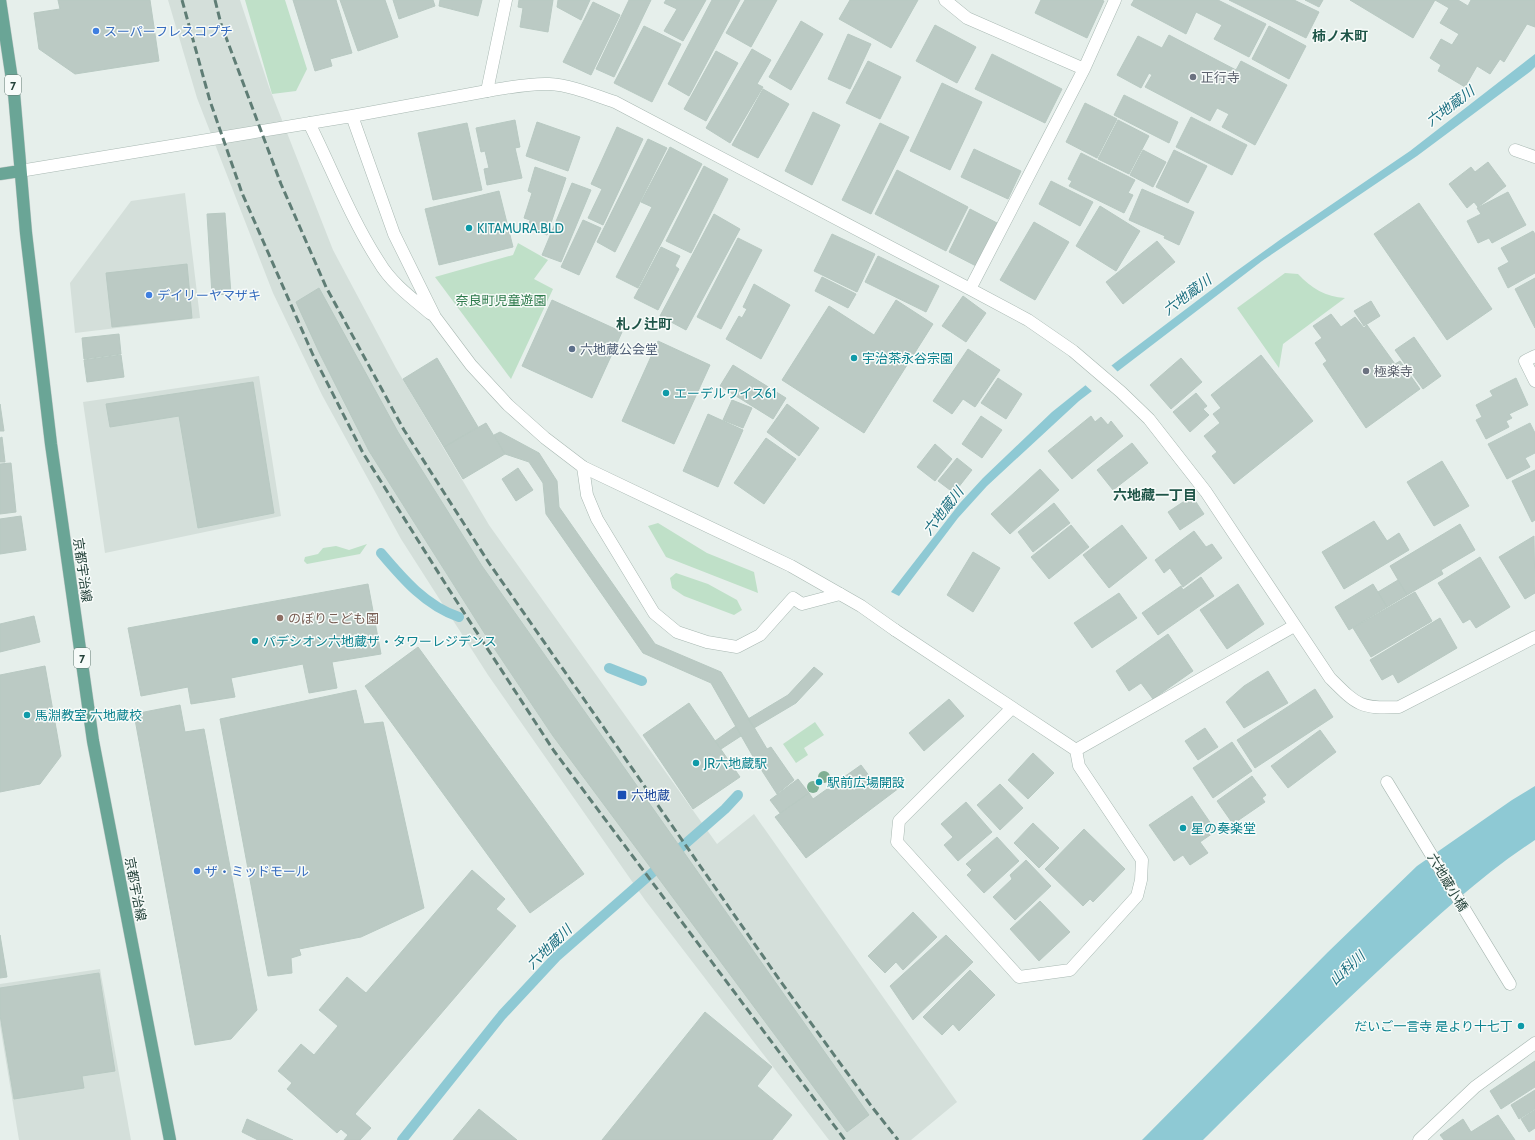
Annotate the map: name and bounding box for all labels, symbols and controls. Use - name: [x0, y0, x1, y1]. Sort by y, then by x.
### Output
- place label: スーパーフレスコプチ: [104, 23, 233, 39]
- marker: スーパーフレスコプチ: [91, 26, 101, 36]
- district label: 柿ノ木町: [1312, 27, 1368, 45]
- place label: 正行寺: [1201, 69, 1240, 85]
- marker: 正行寺: [1188, 72, 1198, 82]
- road number: 7: [5, 75, 21, 95]
- water label: 六地蔵川: [1422, 81, 1479, 130]
- place label: KITAMURA.BLD: [477, 220, 564, 236]
- marker: KITAMURA.BLD: [464, 223, 474, 233]
- water label: 六地蔵川: [1159, 270, 1216, 319]
- place label: デイリーヤマザキ: [157, 287, 261, 303]
- marker: デイリーヤマザキ: [144, 290, 154, 300]
- park label: 奈良町児童遊園: [455, 292, 547, 308]
- district label: 札ノ辻町: [616, 315, 672, 333]
- place label: 六地蔵公会堂: [580, 341, 658, 357]
- marker: 六地蔵公会堂: [567, 344, 577, 354]
- place label: 宇治茶永谷宗園: [862, 350, 953, 366]
- marker: 宇治茶永谷宗園: [849, 353, 859, 363]
- place label: 極楽寺: [1374, 363, 1413, 379]
- marker: 極楽寺: [1361, 366, 1371, 376]
- place label: エーデルワイス61: [674, 385, 776, 401]
- marker: エーデルワイス61: [661, 388, 671, 398]
- water label: 六地蔵川: [919, 482, 969, 539]
- district label: 六地藏一丁目: [1113, 486, 1197, 504]
- street label: 京都宇治線: [71, 537, 95, 603]
- place label: のぼりこども園: [288, 610, 379, 626]
- marker: のぼりこども園: [275, 613, 285, 623]
- place label: パデシオン六地蔵ザ・タワーレジデンス: [263, 633, 497, 649]
- marker: パデシオン六地蔵ザ・タワーレジデンス: [250, 636, 260, 646]
- road number: 7: [74, 648, 90, 668]
- place label: 馬淵教室 六地蔵校: [35, 707, 142, 723]
- marker: 馬淵教室 六地蔵校: [22, 710, 32, 720]
- place label: JR六地蔵駅: [703, 755, 767, 771]
- marker: JR六地蔵駅: [691, 758, 701, 768]
- place label: 駅前広場開設: [827, 774, 905, 790]
- marker: 駅前広場開設: [814, 777, 824, 787]
- place label: 六地蔵: [631, 787, 670, 803]
- marker: 六地蔵: [616, 789, 628, 801]
- place label: 星の奏楽堂: [1191, 820, 1256, 836]
- marker: 星の奏楽堂: [1178, 823, 1188, 833]
- street label: 六地蔵小橋: [1424, 850, 1472, 914]
- street label: 京都宇治線: [122, 856, 150, 922]
- place label: ザ・ミッドモール: [205, 863, 309, 879]
- marker: ザ・ミッドモール: [192, 866, 202, 876]
- water label: 六地蔵川: [523, 920, 577, 973]
- water label: 山科川: [1326, 946, 1370, 989]
- place label: だいご一言寺 是より十七丁: [1354, 1018, 1513, 1034]
- marker: だいご一言寺 是より十七丁: [1516, 1021, 1526, 1031]

